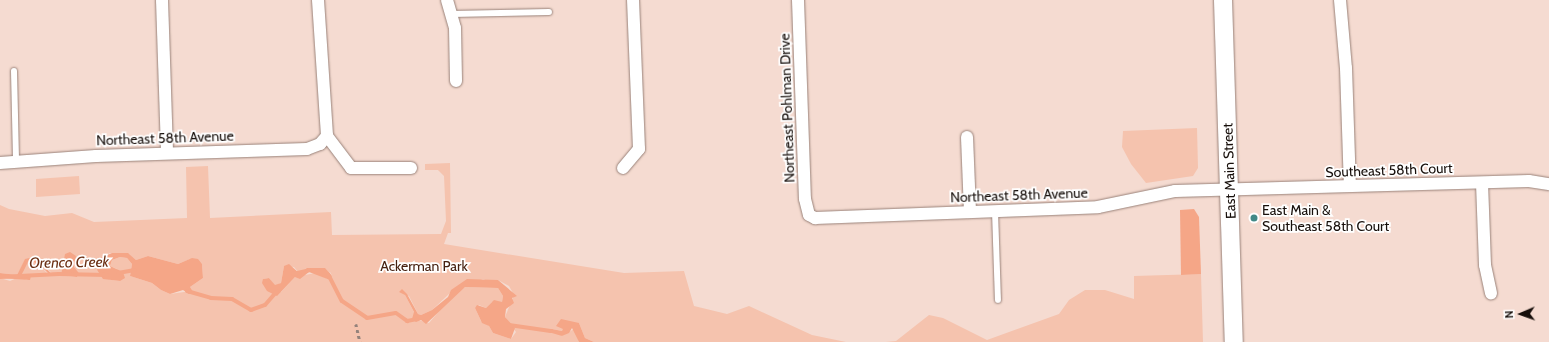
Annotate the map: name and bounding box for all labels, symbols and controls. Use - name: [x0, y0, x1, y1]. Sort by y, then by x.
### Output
- street label: Northeast Pohlman Drive: [776, 33, 798, 183]
- street label: East Main Street: [1219, 123, 1239, 219]
- street label: Northeast 58th Avenue: [96, 127, 234, 149]
- street label: Southeast 58th Court: [1325, 159, 1453, 181]
- street label: Northeast 58th Avenue: [950, 184, 1088, 206]
- place label: East Main & Southeast 58th Court: [1262, 202, 1389, 234]
- marker: East Main & Southeast 58th Court: [1249, 213, 1259, 223]
- water label: Orenco Creek: [29, 253, 109, 273]
- park label: Ackerman Park: [380, 258, 468, 274]
- north arrow: [1501, 294, 1541, 334]
- text: N: [1502, 310, 1516, 319]

